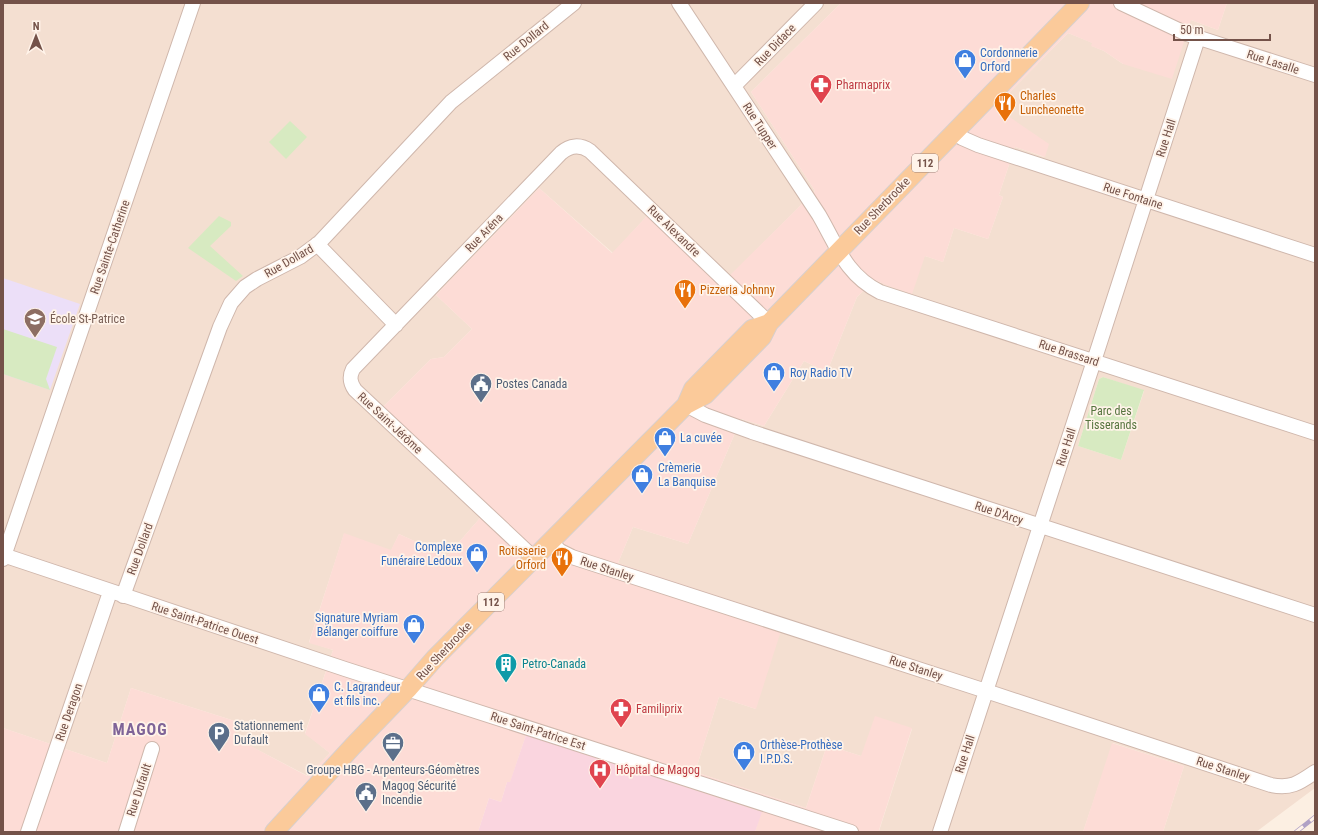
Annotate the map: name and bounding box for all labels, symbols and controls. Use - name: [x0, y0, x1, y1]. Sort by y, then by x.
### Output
- north arrow: [16, 16, 56, 56]
- scale bar: [1174, 16, 1270, 42]
- street label: Rue Dollard: [501, 18, 551, 63]
- text: N: [33, 20, 40, 33]
- street label: Rue Didace: [752, 21, 799, 69]
- text: 50 m: [1180, 23, 1204, 37]
- place label: Cordonnerie Orford: [980, 46, 1038, 74]
- shop icon: Cordonnerie Orford: [952, 47, 978, 80]
- street label: Rue Lasalle: [1245, 47, 1301, 77]
- pharmacy icon: Pharmaprix: [808, 72, 834, 105]
- place label: Pharmaprix: [836, 78, 890, 92]
- place label: Charles Luncheonette: [1020, 89, 1085, 117]
- restaurant icon: Charles Luncheonette: [992, 90, 1018, 123]
- street label: Rue Tupper: [740, 100, 780, 152]
- street label: Rue Hall: [1153, 117, 1179, 159]
- road number: 112: [912, 154, 938, 172]
- street label: Rue Sherbrooke: [851, 174, 913, 238]
- street label: Rue Fontaine: [1102, 180, 1165, 212]
- street label: Rue Sainte-Catherine: [87, 198, 133, 296]
- street label: Rue Alexandre: [645, 202, 704, 260]
- street label: Rue Aréna: [462, 211, 506, 255]
- street label: Rue Dollard: [262, 241, 316, 281]
- restaurant icon: Pizzeria Johnny: [672, 277, 698, 310]
- place label: Pizzeria Johnny: [700, 283, 775, 297]
- school or university icon: École St-Patrice: [22, 306, 48, 339]
- place label: École St-Patrice: [50, 311, 125, 326]
- street label: Rue Brassard: [1037, 337, 1101, 369]
- shop icon: Roy Radio TV: [761, 360, 787, 393]
- place label: Roy Radio TV: [790, 366, 853, 380]
- public building icon: Postes Canada: [468, 371, 494, 404]
- place label: Postes Canada: [496, 377, 568, 391]
- street label: Rue Saint-Jérôme: [355, 389, 425, 457]
- park label: Parc des Tisserands: [1085, 404, 1137, 432]
- shop icon: La cuvée: [652, 425, 678, 458]
- street label: Rue Hall: [1053, 426, 1079, 468]
- place label: La cuvée: [680, 431, 722, 445]
- place label: Crèmerie La Banquise: [658, 461, 716, 489]
- shop icon: Crèmerie La Banquise: [629, 462, 655, 495]
- street label: Rue D'Arcy: [973, 499, 1025, 527]
- street label: Rue Dollard: [124, 521, 156, 577]
- place label: Complexe Funéraire Ledoux: [381, 540, 462, 568]
- shop icon: Complexe Funéraire Ledoux: [464, 541, 490, 574]
- place label: Rotisserie Orford: [499, 544, 546, 572]
- restaurant icon: Rotisserie Orford: [549, 545, 575, 578]
- street label: Rue Stanley: [579, 554, 635, 584]
- road number: 112: [478, 593, 504, 611]
- street label: Rue Saint-Patrice Ouest: [150, 599, 261, 647]
- place label: Signature Myriam Bélanger coiffure: [315, 611, 398, 639]
- shop icon: Signature Myriam Bélanger coiffure: [401, 612, 427, 645]
- street label: Rue Sherbrooke: [414, 619, 475, 683]
- building icon: Petro-Canada: [493, 651, 519, 684]
- street label: Rue Stanley: [888, 653, 944, 683]
- place label: Petro-Canada: [522, 657, 586, 671]
- place label: C. Lagrandeur et fils inc.: [334, 680, 400, 708]
- street label: Rue Deragon: [53, 681, 85, 743]
- shop icon: C. Lagrandeur et fils inc.: [306, 681, 332, 714]
- pharmacy icon: Familiprix: [608, 696, 634, 729]
- place label: Familiprix: [636, 702, 682, 716]
- street label: Rue Saint-Patrice Est: [489, 709, 588, 753]
- place label: Stationnement Dufault: [234, 719, 304, 747]
- district label: MAGOG: [112, 720, 168, 739]
- parking icon: Stationnement Dufault: [206, 720, 232, 753]
- office icon: Groupe HBG - Arpenteurs-Géomètres: [380, 730, 406, 763]
- street label: Rue Hall: [952, 733, 978, 775]
- place label: Orthèse-Prothèse I.P.D.S.: [760, 738, 843, 766]
- shop icon: Orthèse-Prothèse I.P.D.S.: [731, 739, 757, 772]
- street label: Rue Stanley: [1195, 754, 1251, 784]
- hospital icon: Hôpital de Magog: [587, 757, 613, 790]
- street label: Rue Dufault: [124, 761, 154, 818]
- place label: Groupe HBG - Arpenteurs-Géomètres: [307, 763, 479, 777]
- place label: Hôpital de Magog: [616, 763, 700, 777]
- place label: Magog Sécurité Incendie: [382, 779, 457, 807]
- public building icon: Magog Sécurité Incendie: [353, 780, 379, 813]

